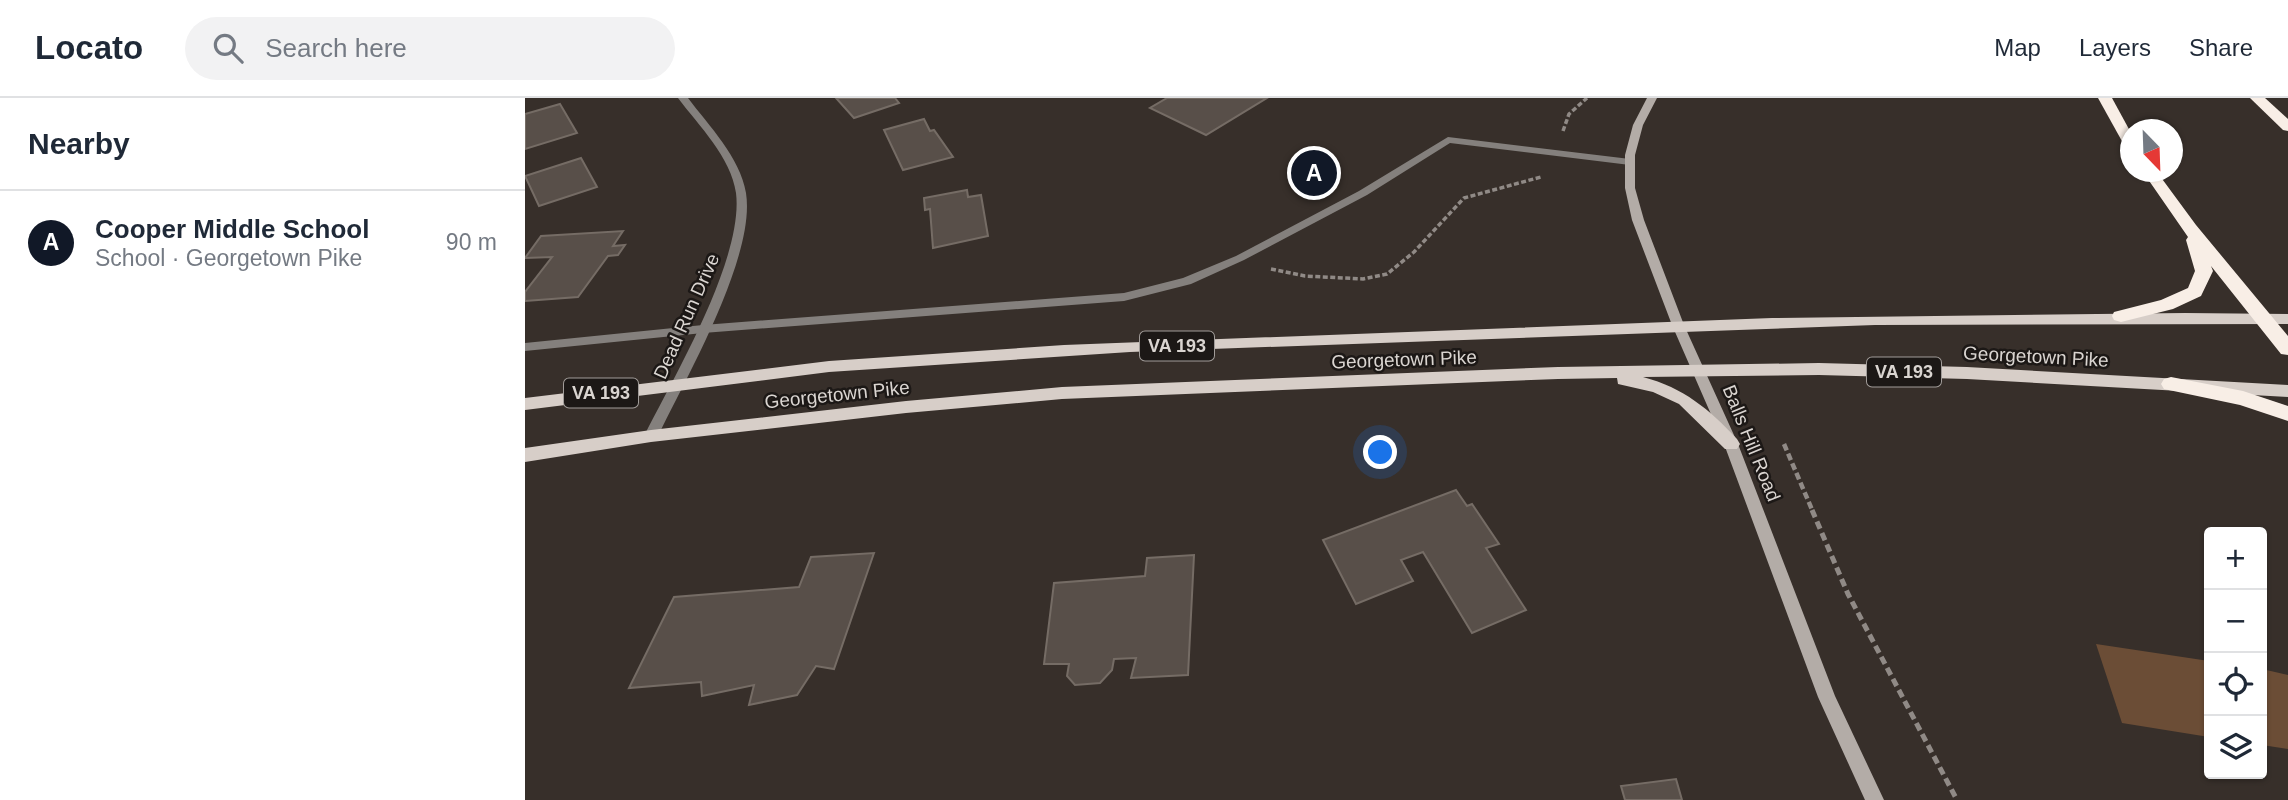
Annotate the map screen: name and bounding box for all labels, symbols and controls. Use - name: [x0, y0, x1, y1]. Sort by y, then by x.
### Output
- search box: [185, 17, 675, 80]
- text: Locato: [35, 29, 143, 66]
- icon: search: [209, 29, 247, 67]
- text: Search here: [265, 33, 407, 63]
- text: Map: [1994, 34, 2041, 61]
- text: Layers: [2079, 34, 2151, 61]
- text: Share: [2189, 34, 2253, 61]
- north arrow: [2120, 119, 2183, 182]
- text: Nearby: [28, 127, 130, 160]
- pin: A: [1291, 147, 1337, 199]
- text: Cooper Middle School: [95, 214, 369, 244]
- text: A: [43, 229, 59, 255]
- text: 90 m: [446, 229, 497, 255]
- text: School · Georgetown Pike: [95, 245, 362, 271]
- street label: Dead Run Drive: [649, 250, 724, 382]
- road number: VA 193: [1140, 332, 1214, 360]
- street label: Georgetown Pike: [1963, 342, 2109, 371]
- street label: Georgetown Pike: [1331, 346, 1477, 373]
- road number: VA 193: [1867, 358, 1941, 386]
- street label: Georgetown Pike: [763, 376, 911, 413]
- road number: VA 193: [564, 379, 638, 408]
- street label: Balls Hill Road: [1719, 382, 1784, 504]
- your location: [1363, 435, 1397, 469]
- map controls: [2204, 527, 2267, 779]
- button: +: [2204, 527, 2267, 590]
- button: −: [2204, 590, 2267, 653]
- button: locate: [2204, 653, 2267, 716]
- button: layers: [2204, 716, 2267, 779]

